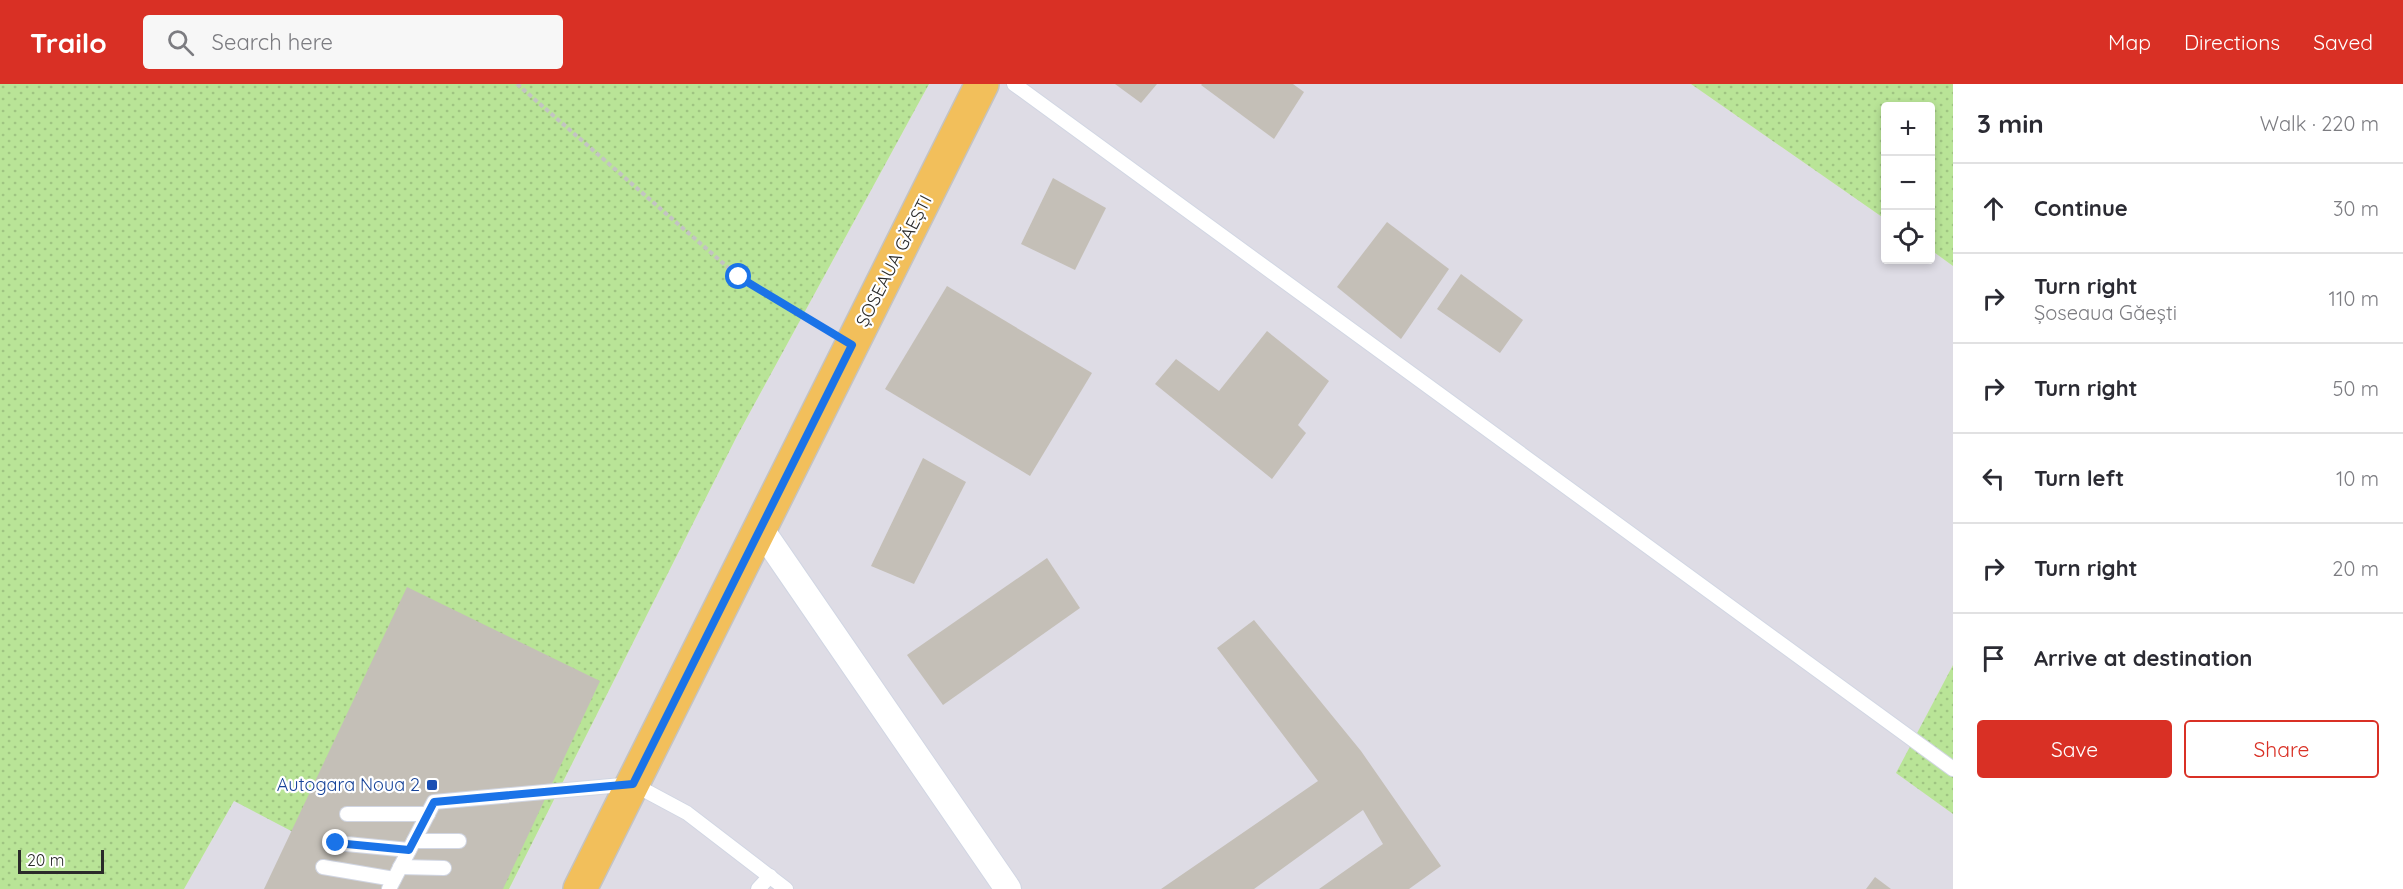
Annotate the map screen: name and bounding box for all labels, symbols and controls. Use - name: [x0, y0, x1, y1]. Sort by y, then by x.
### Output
- search box: [143, 15, 563, 69]
- text: Trailo: [30, 25, 107, 60]
- icon: search: [164, 26, 197, 59]
- text: Search here: [212, 28, 333, 56]
- text: Map: [2108, 29, 2151, 55]
- text: Directions: [2184, 29, 2280, 55]
- text: Saved: [2313, 29, 2373, 55]
- map controls: [1881, 102, 1935, 264]
- button: +: [1881, 102, 1935, 156]
- text: 3 min: [1977, 107, 2044, 140]
- text: Walk · 220 m: [2260, 111, 2379, 136]
- button: −: [1881, 156, 1935, 210]
- street label: ȘOSEAUA GĂEȘTI: [850, 191, 937, 331]
- icon: ahead: [1977, 192, 2010, 225]
- text: Continue: [2034, 194, 2128, 222]
- text: 30 m: [2333, 196, 2379, 221]
- button: locate: [1881, 210, 1935, 264]
- route start: [725, 263, 751, 289]
- text: Turn right: [2034, 272, 2138, 300]
- icon: right: [1977, 282, 2010, 315]
- text: 110 m: [2329, 286, 2379, 311]
- text: Șoseaua Găești: [2034, 300, 2177, 325]
- icon: right: [1977, 372, 2010, 405]
- text: Turn right: [2034, 374, 2138, 402]
- text: 50 m: [2333, 376, 2379, 401]
- icon: left: [1977, 462, 2010, 495]
- text: Turn left: [2034, 464, 2124, 492]
- text: 10 m: [2336, 466, 2379, 491]
- icon: right: [1977, 552, 2010, 585]
- text: Turn right: [2034, 554, 2138, 582]
- text: 20 m: [2332, 556, 2379, 581]
- icon: arrive: [1977, 642, 2010, 675]
- text: Arrive at destination: [2034, 644, 2252, 672]
- button: Save: [1977, 720, 2172, 778]
- button: Share: [2184, 720, 2379, 778]
- place label: Autogara Noua 2: [277, 773, 420, 796]
- marker: Autogara Noua 2: [425, 778, 439, 792]
- route end: [322, 829, 348, 855]
- scale bar: [18, 847, 104, 874]
- text: 20 m: [27, 850, 64, 870]

